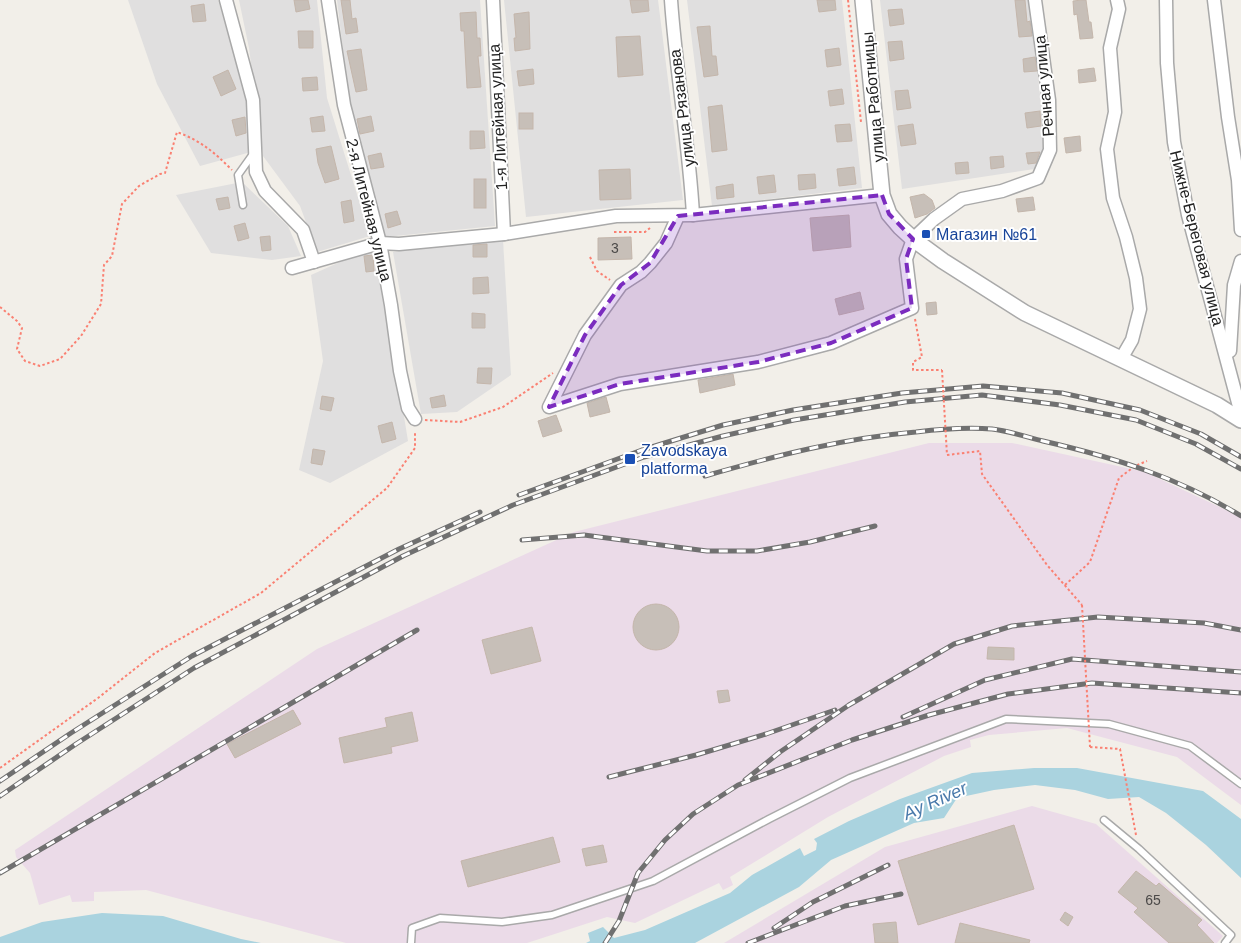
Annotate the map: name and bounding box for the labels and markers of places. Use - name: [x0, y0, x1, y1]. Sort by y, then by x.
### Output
- place label: Магазин №61: [936, 226, 1037, 243]
- marker: Магазин №61: [920, 228, 932, 240]
- place label: Zavodskaya platforma: [641, 442, 727, 477]
- marker: Zavodskaya platforma: [623, 452, 637, 466]

